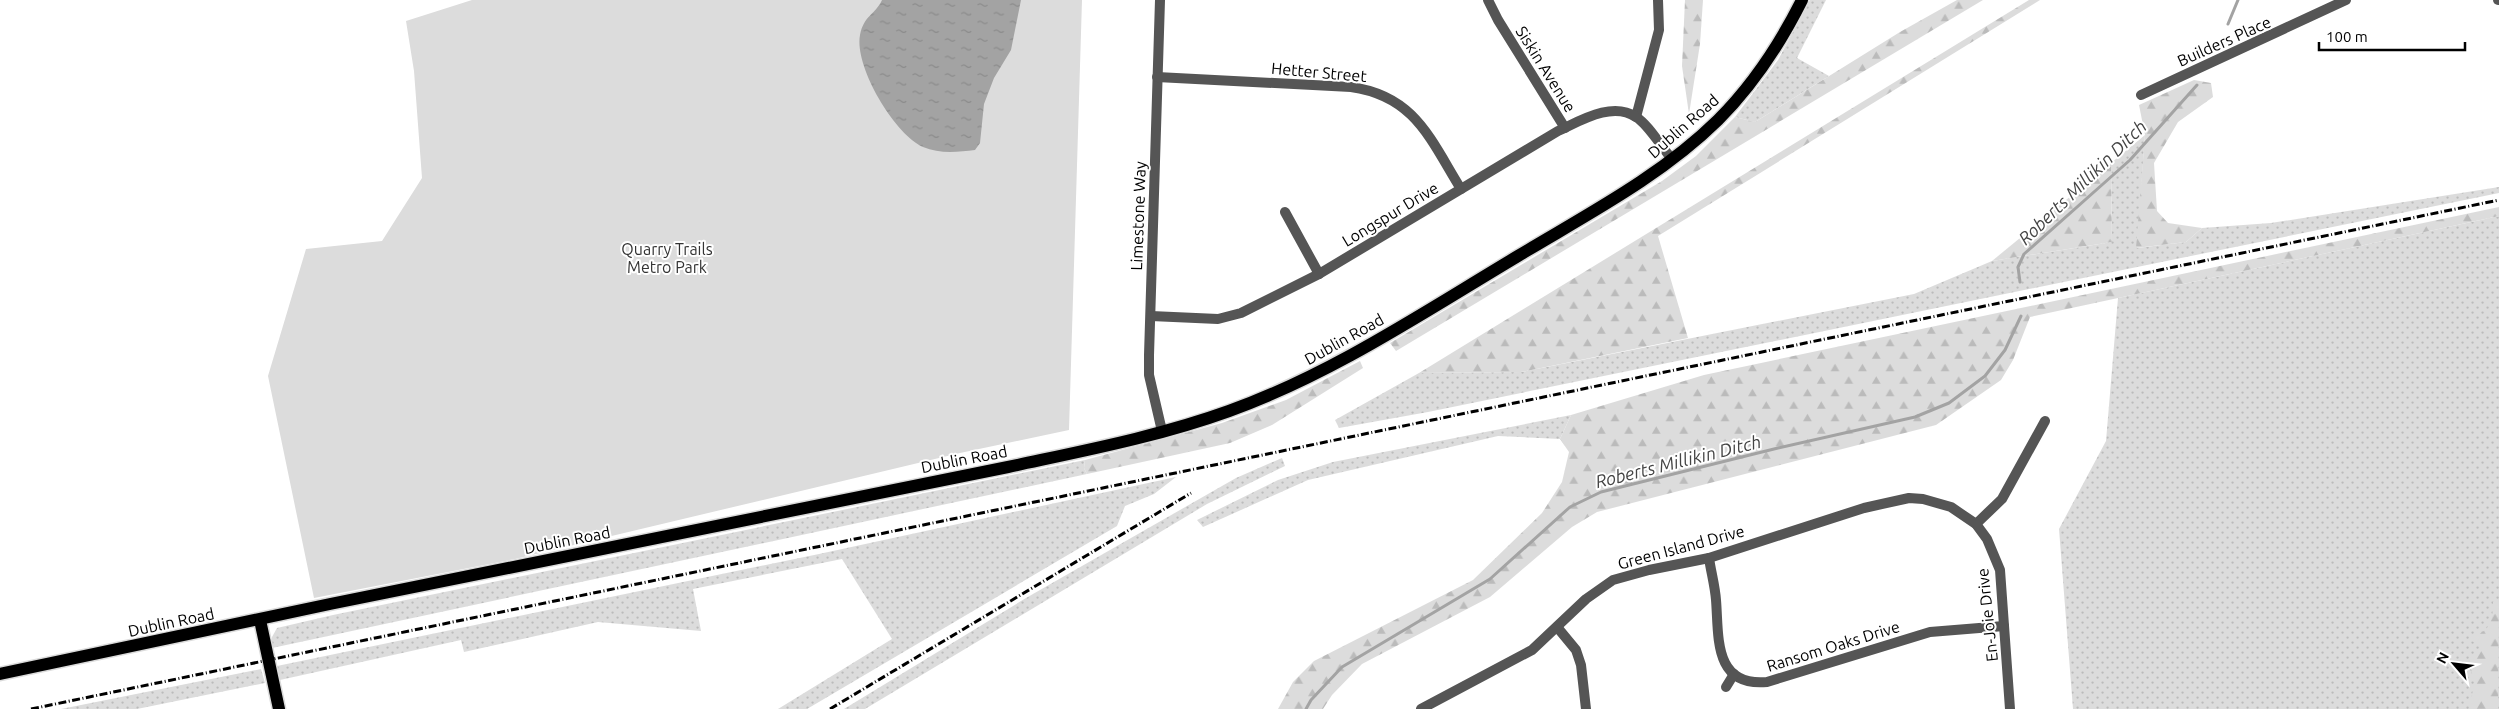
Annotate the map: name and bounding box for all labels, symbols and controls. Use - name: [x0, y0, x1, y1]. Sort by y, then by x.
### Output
- street label: Builders Place: [2174, 12, 2274, 70]
- scale bar: [2319, 20, 2465, 52]
- street label: Siskin Avenue: [1512, 23, 1580, 115]
- text: 100 m: [2326, 28, 2368, 45]
- street label: Hetter Street: [1271, 59, 1368, 85]
- street label: Dublin Road: [1644, 90, 1722, 162]
- water label: Roberts Millikin Ditch: [2014, 116, 2150, 248]
- street label: Limestone Way: [1127, 161, 1149, 271]
- street label: Longspur Drive: [1339, 178, 1441, 250]
- park label: Quarry Trails Metro Park: [621, 240, 713, 276]
- street label: Dublin Road: [1301, 310, 1387, 368]
- water label: Roberts Millikin Ditch: [1593, 431, 1763, 491]
- street label: Dublin Road: [919, 442, 1009, 476]
- street label: Green Island Drive: [1616, 521, 1746, 573]
- street label: Dublin Road: [522, 523, 612, 557]
- street label: En-Joie Drive: [1973, 567, 2001, 663]
- street label: Dublin Road: [126, 604, 216, 640]
- street label: Ransom Oaks Drive: [1764, 617, 1902, 675]
- north arrow: [2429, 639, 2479, 689]
- text: N: [2433, 650, 2452, 666]

